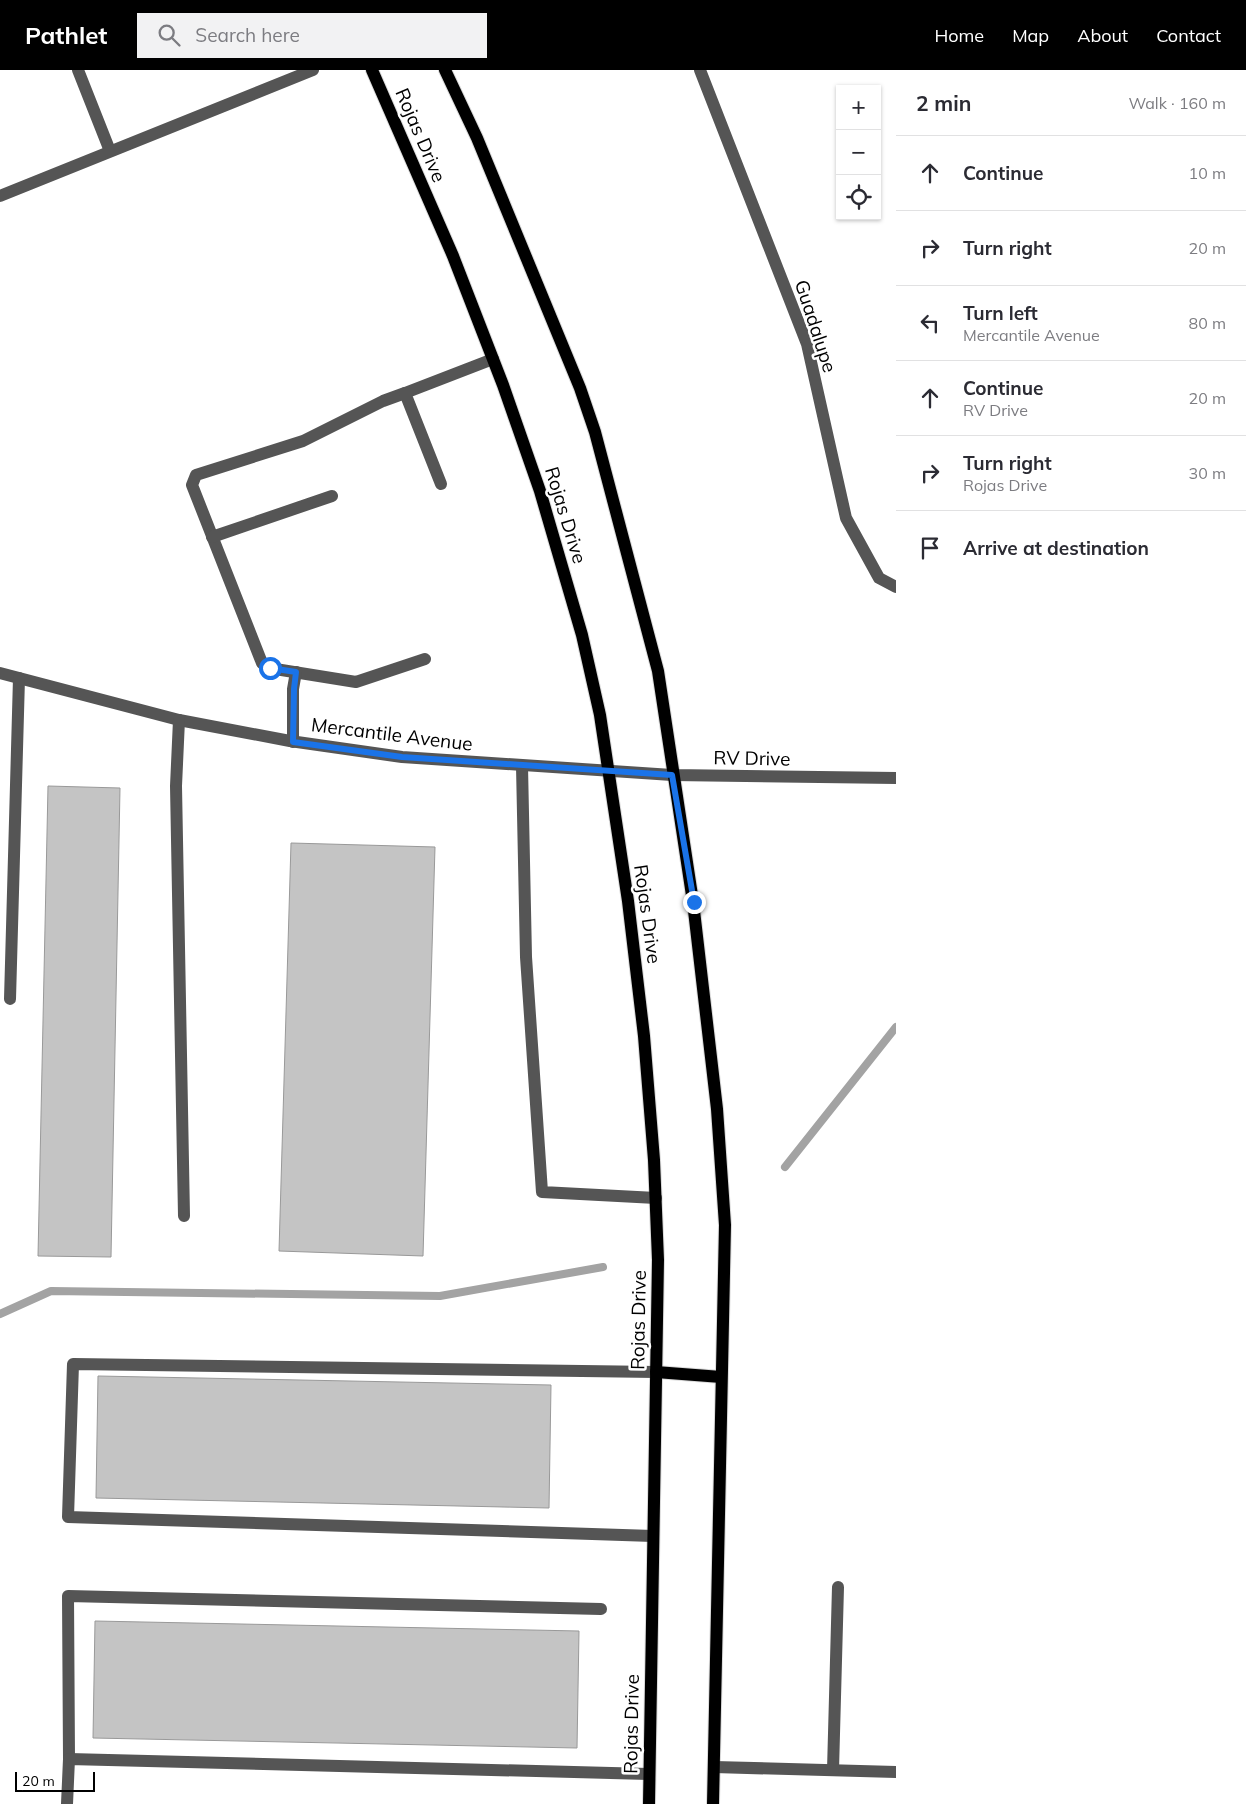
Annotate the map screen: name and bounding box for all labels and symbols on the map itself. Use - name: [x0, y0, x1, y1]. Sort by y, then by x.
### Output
- street label: Rojas Drive: [390, 84, 452, 186]
- street label: Guadalupe: [790, 277, 842, 375]
- street label: Rojas Drive: [540, 464, 592, 566]
- route start: [259, 657, 282, 680]
- street label: Mercantile Avenue: [310, 712, 474, 756]
- street label: RV Drive: [713, 745, 791, 771]
- street label: Rojas Drive: [629, 863, 667, 965]
- route end: [683, 891, 706, 914]
- street label: Rojas Drive: [625, 1270, 651, 1370]
- street label: Rojas Drive: [618, 1674, 644, 1774]
- scale bar: [15, 1769, 95, 1792]

